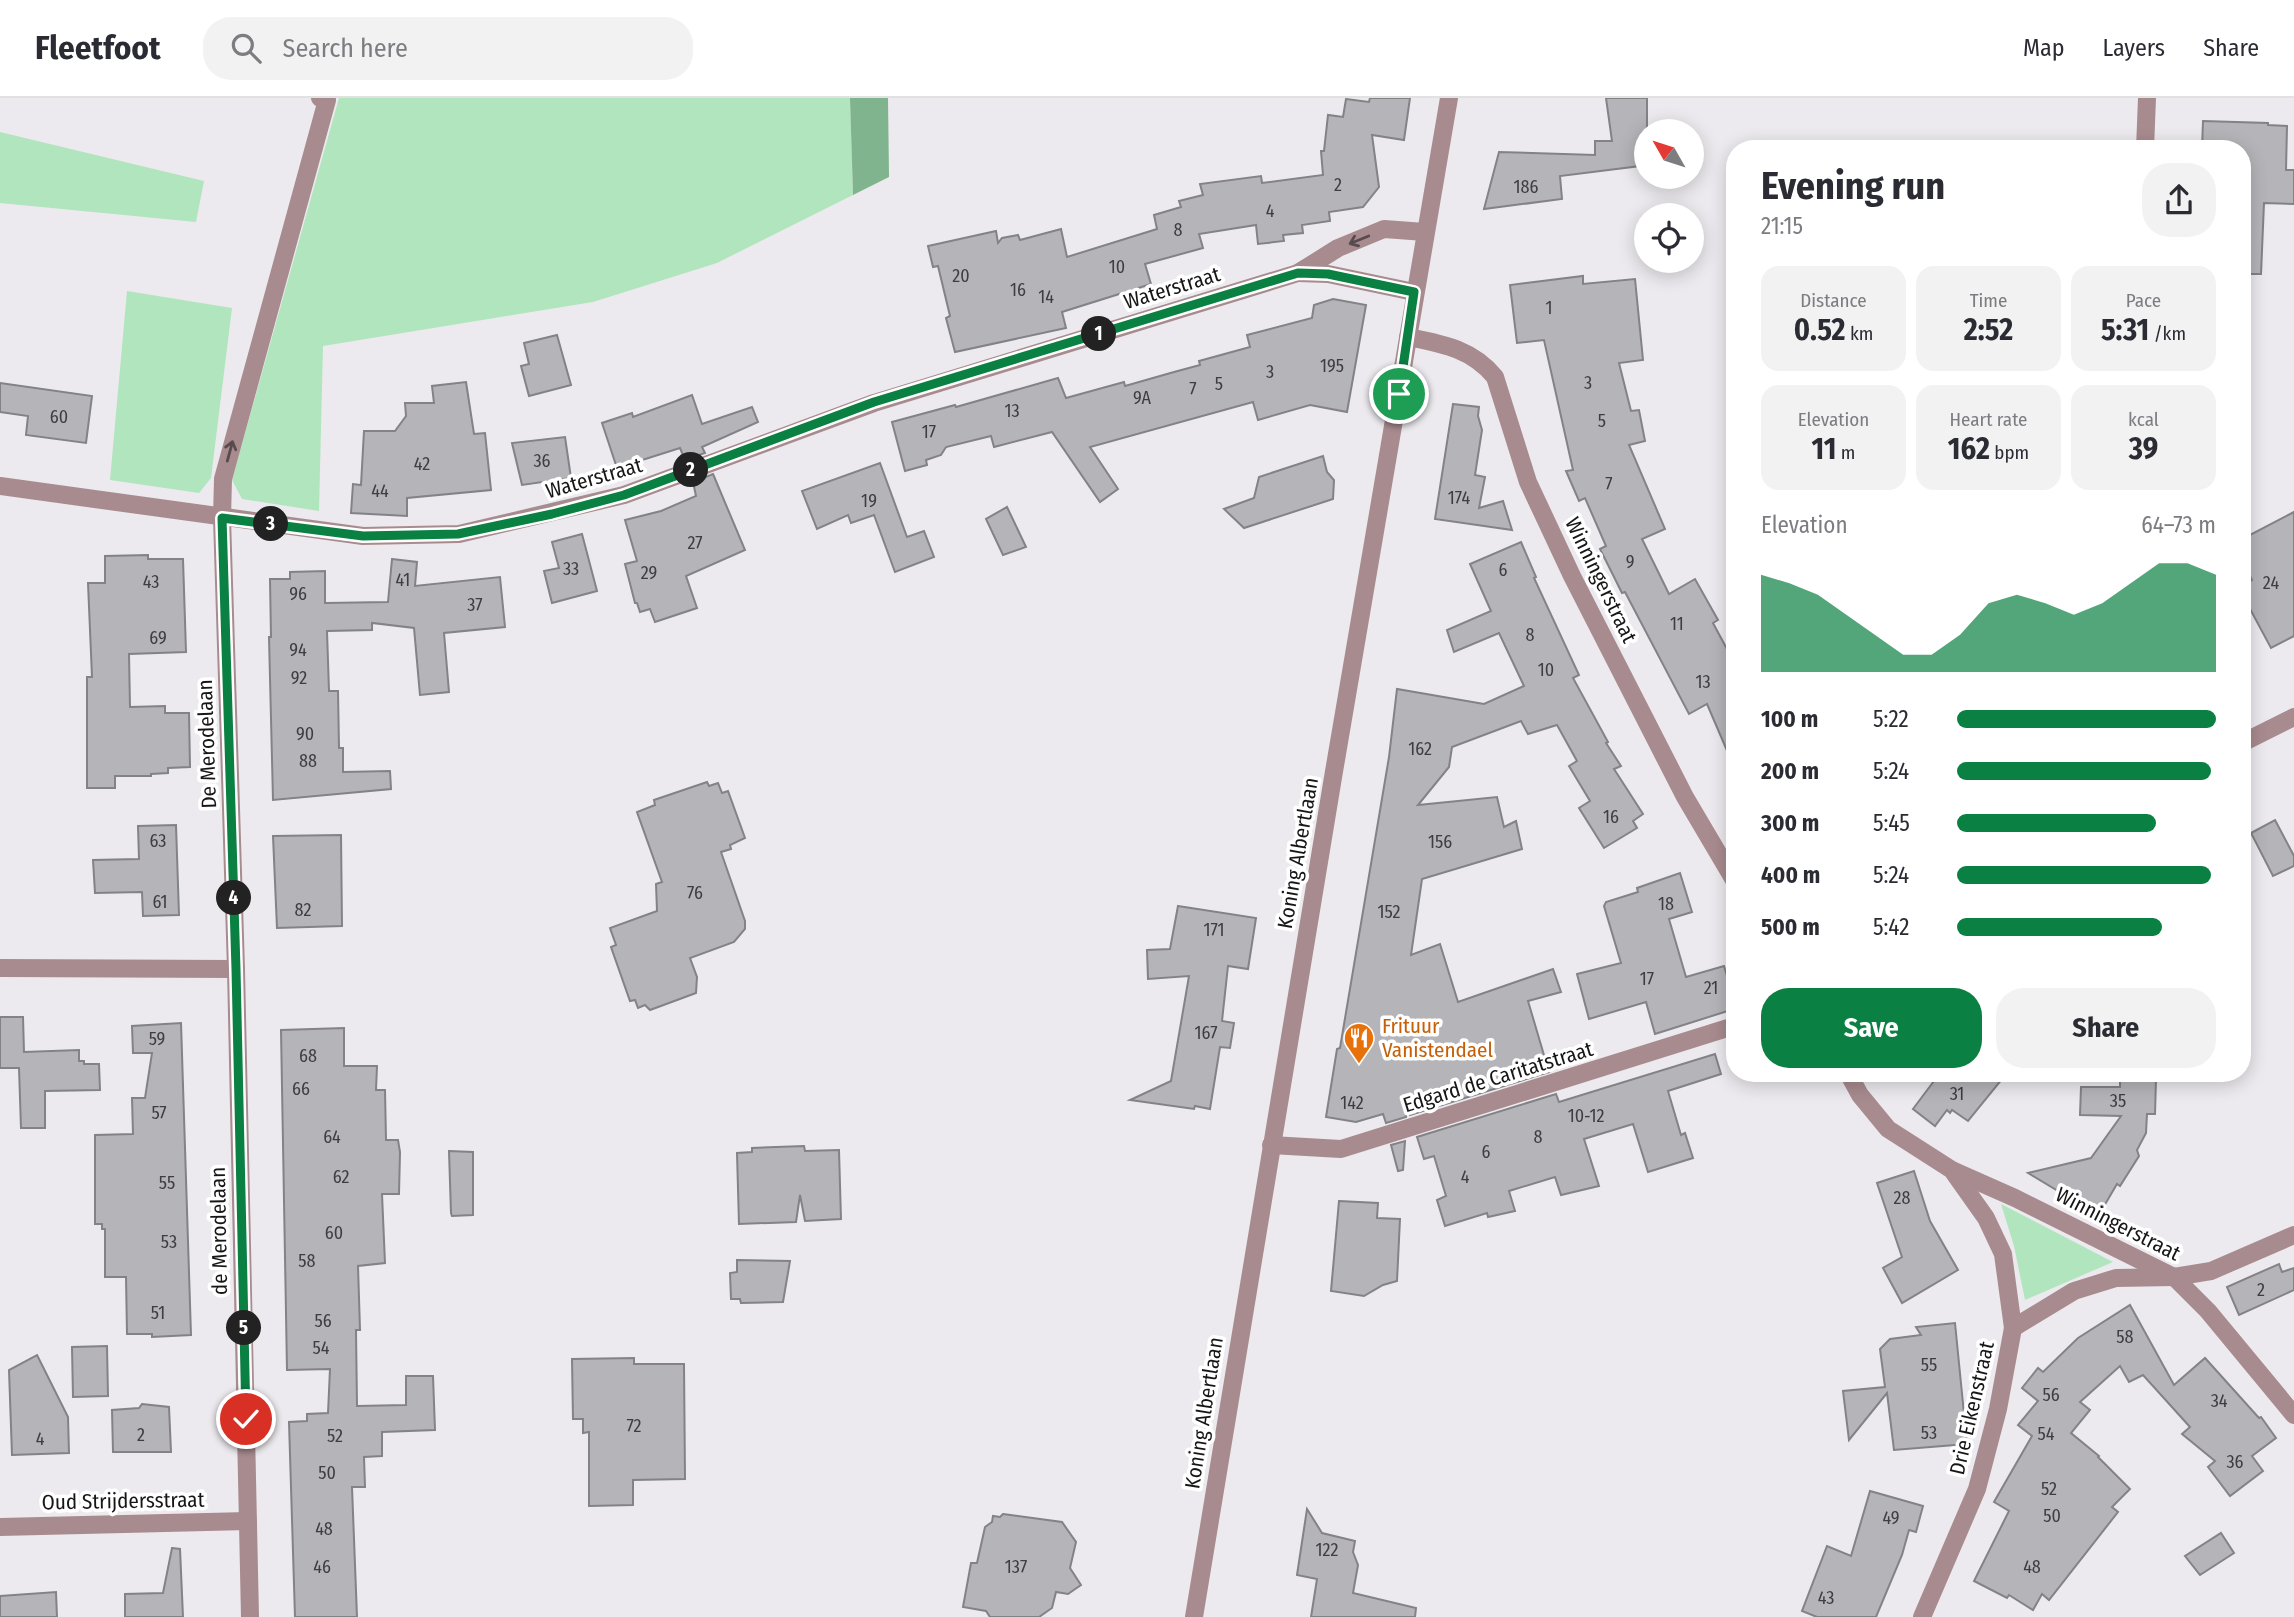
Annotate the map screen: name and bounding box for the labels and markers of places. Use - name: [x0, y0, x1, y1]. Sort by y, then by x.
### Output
- pin: 1: [1082, 316, 1116, 352]
- pin: [1369, 364, 1429, 424]
- pin: 2: [674, 452, 708, 488]
- pin: 3: [254, 506, 288, 542]
- pin: 4: [216, 880, 252, 916]
- place label: Frituur Vanistendael: [1382, 1013, 1493, 1063]
- restaurant icon: Frituur Vanistendael: [1342, 1021, 1376, 1065]
- pin: 5: [226, 1310, 262, 1346]
- pin: [216, 1389, 276, 1449]

